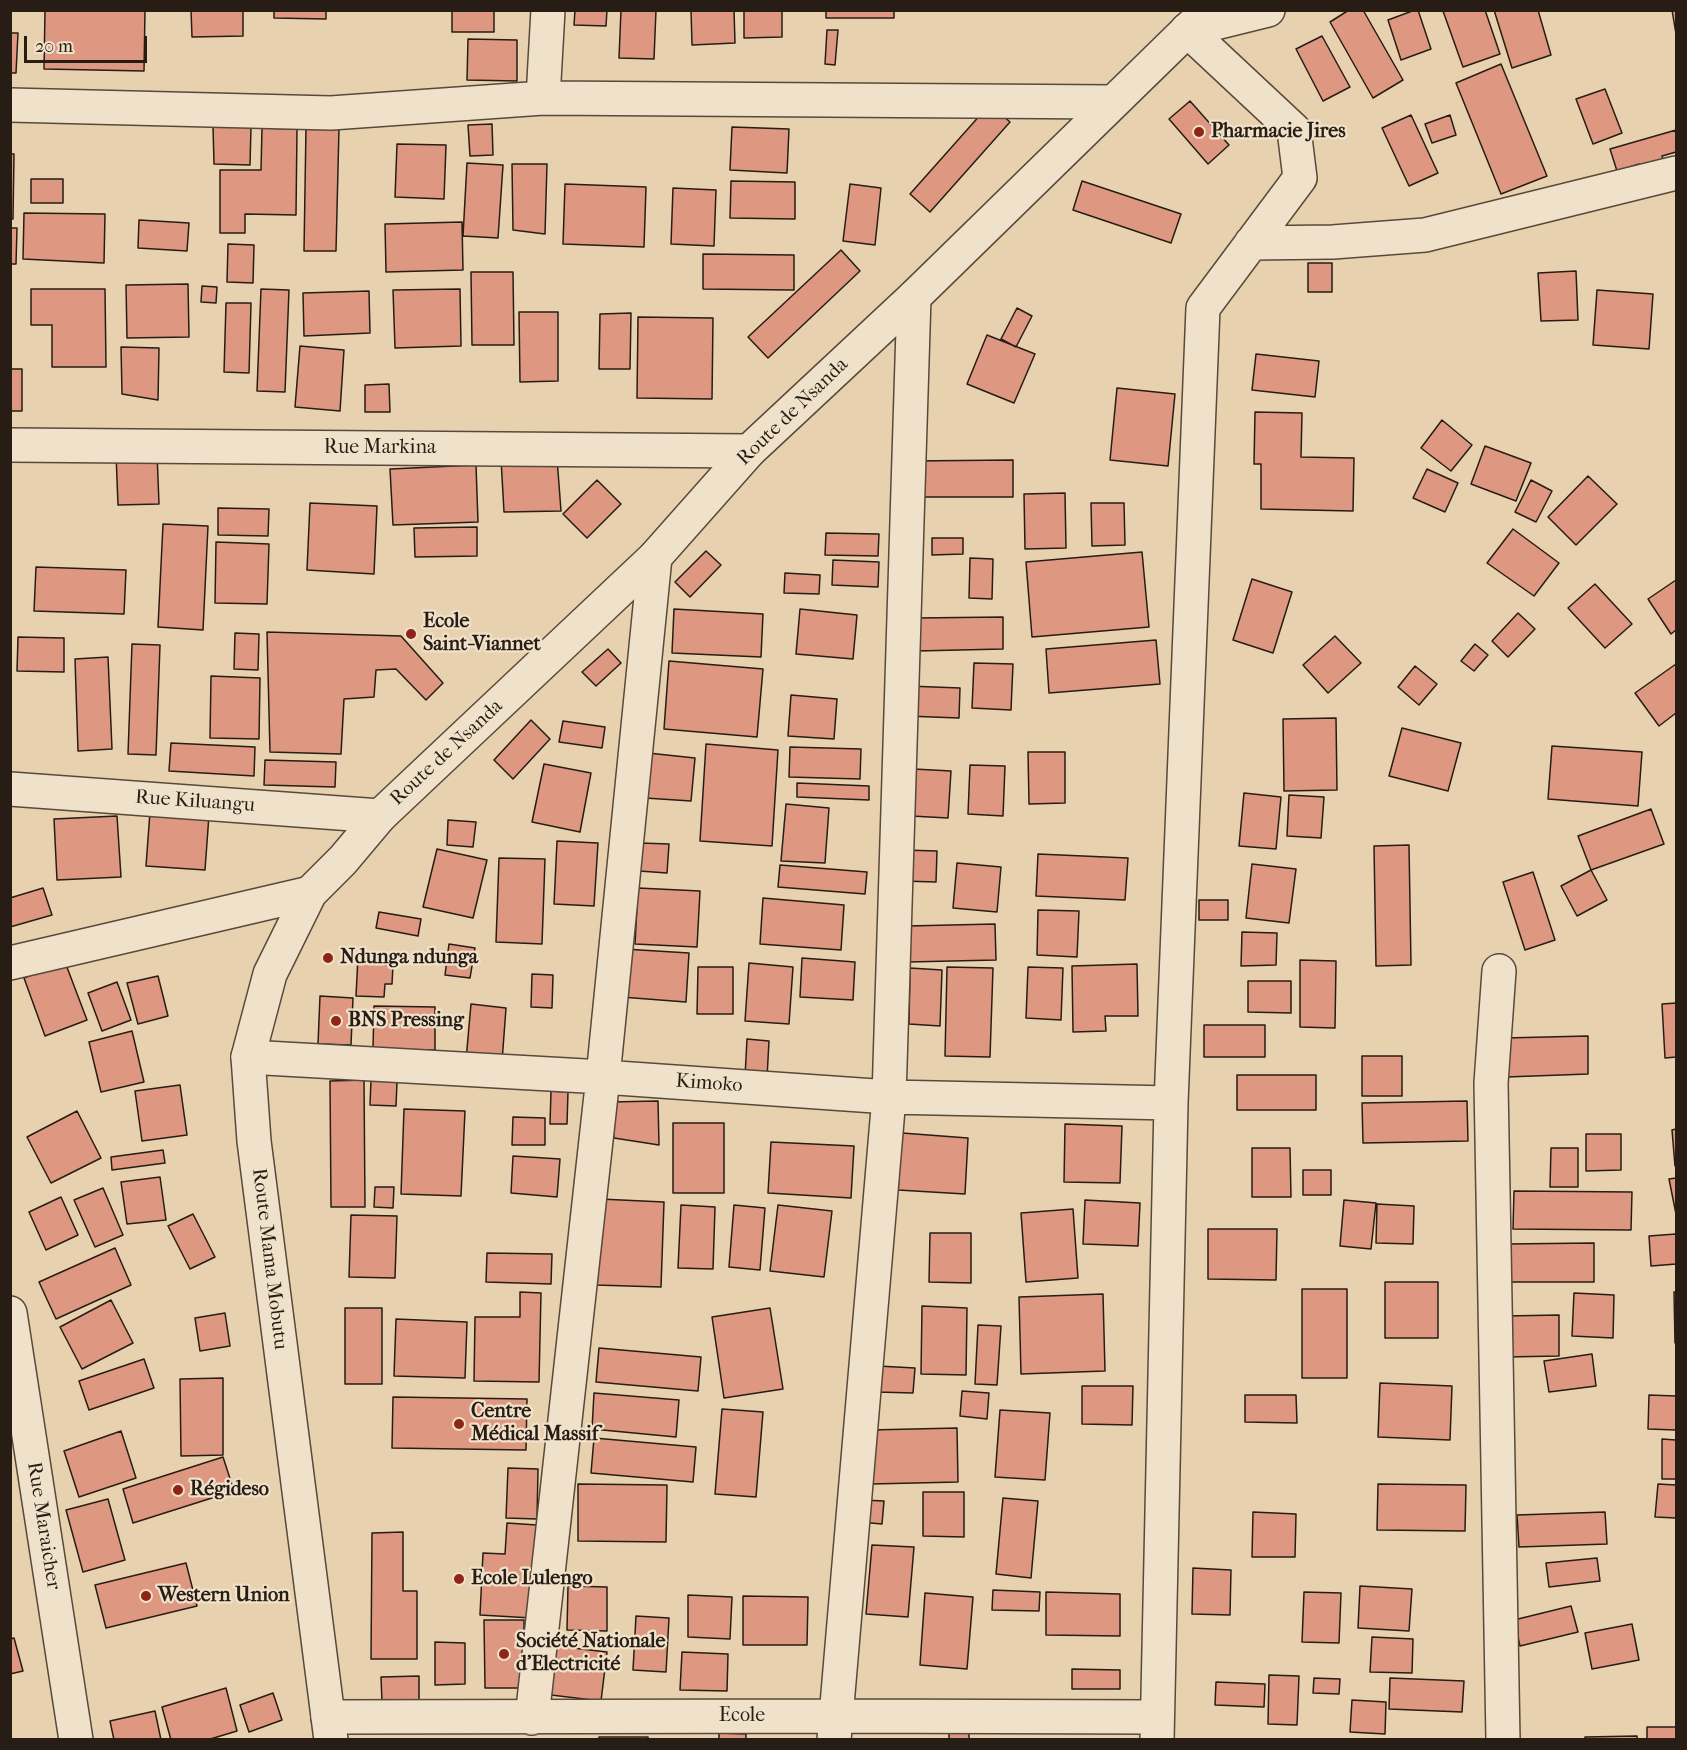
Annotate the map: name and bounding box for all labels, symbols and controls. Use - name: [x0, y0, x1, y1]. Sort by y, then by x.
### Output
- scale bar: [27, 24, 150, 62]
- text: 20 m: [35, 36, 73, 57]
- place label: Pharmacie Jires: [1211, 120, 1346, 144]
- marker: Pharmacie Jires: [1192, 125, 1206, 139]
- street label: Route de Nsanda: [733, 353, 853, 471]
- street label: Rue Markina: [324, 436, 436, 460]
- place label: Ecole Saint-Viannet: [423, 610, 541, 657]
- marker: Ecole Saint-Viannet: [404, 627, 418, 641]
- street label: Route de Nsanda: [386, 695, 508, 811]
- street label: Rue Kiluangu: [134, 786, 256, 818]
- place label: Ndunga ndunga: [340, 946, 478, 970]
- marker: Ndunga ndunga: [321, 951, 335, 965]
- place label: BNS Pressing: [348, 1009, 464, 1033]
- marker: BNS Pressing: [329, 1014, 343, 1028]
- street label: Kimoko: [675, 1070, 743, 1098]
- street label: Route Mama Mobutu: [246, 1167, 292, 1351]
- place label: Centre Médical Massif: [471, 1400, 598, 1447]
- marker: Centre Médical Massif: [452, 1417, 466, 1431]
- street label: Rue Maraicher: [21, 1460, 65, 1592]
- place label: Régideso: [190, 1478, 269, 1502]
- marker: Régideso: [171, 1483, 185, 1497]
- place label: Ecole Lulengo: [471, 1567, 593, 1591]
- marker: Ecole Lulengo: [452, 1572, 466, 1586]
- place label: Western Union: [158, 1584, 290, 1608]
- marker: Western Union: [139, 1589, 153, 1603]
- place label: Société Nationale d'Electricité: [516, 1630, 665, 1677]
- marker: Société Nationale d'Electricité: [497, 1647, 511, 1661]
- street label: Ecole: [719, 1704, 765, 1728]

